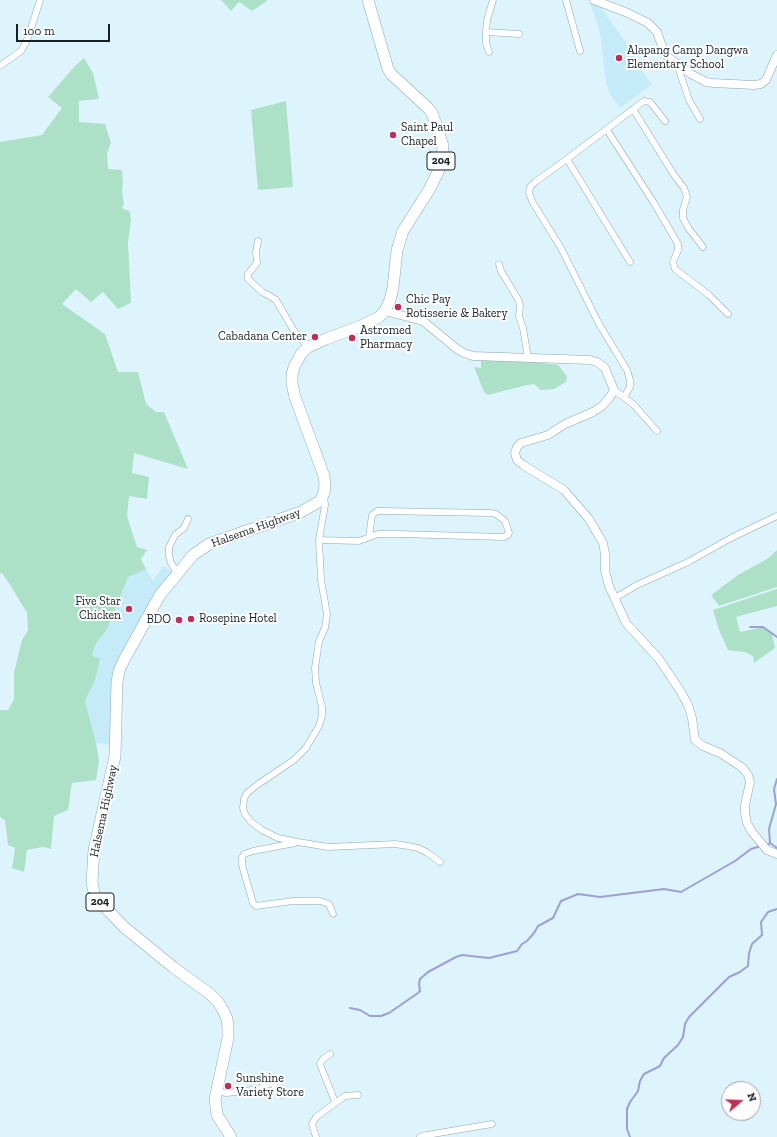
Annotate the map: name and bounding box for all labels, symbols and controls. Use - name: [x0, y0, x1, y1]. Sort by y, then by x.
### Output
- scale bar: [18, 16, 112, 42]
- text: 100 m: [23, 24, 55, 38]
- place label: Alapang Camp Dangwa Elementary School: [627, 44, 748, 72]
- marker: Alapang Camp Dangwa Elementary School: [614, 53, 624, 63]
- place label: Saint Paul Chapel: [401, 121, 453, 149]
- marker: Saint Paul Chapel: [388, 130, 398, 140]
- road number: 204: [427, 152, 455, 170]
- place label: Chic Pay Rotisserie & Bakery: [406, 293, 508, 321]
- marker: Chic Pay Rotisserie & Bakery: [393, 302, 403, 312]
- place label: Astromed Pharmacy: [360, 324, 412, 352]
- place label: Cabadana Center: [218, 330, 307, 344]
- marker: Cabadana Center: [310, 332, 320, 342]
- marker: Astromed Pharmacy: [347, 333, 357, 343]
- street label: Halsema Highway: [209, 505, 303, 551]
- place label: Five Star Chicken: [75, 595, 121, 623]
- marker: Five Star Chicken: [124, 604, 134, 614]
- place label: Rosepine Hotel: [199, 612, 277, 626]
- place label: BDO: [147, 613, 171, 627]
- marker: Rosepine Hotel: [186, 614, 196, 624]
- marker: BDO: [174, 615, 184, 625]
- street label: Halsema Highway: [87, 764, 121, 858]
- road number: 204: [86, 893, 114, 911]
- place label: Sunshine Variety Store: [236, 1072, 304, 1100]
- marker: Sunshine Variety Store: [223, 1081, 233, 1091]
- north arrow: [721, 1081, 761, 1121]
- text: N: [744, 1091, 759, 1103]

